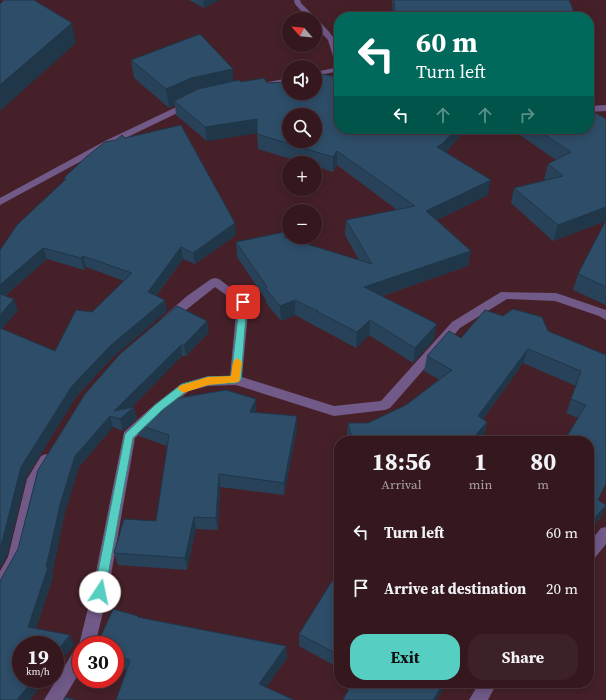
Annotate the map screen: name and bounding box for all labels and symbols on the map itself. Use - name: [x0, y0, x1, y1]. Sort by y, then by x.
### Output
- north arrow: [282, 12, 322, 52]
- pin: [226, 285, 260, 319]
- position arrow: [79, 571, 121, 613]
- speed limit sign: 30: [72, 636, 124, 688]

